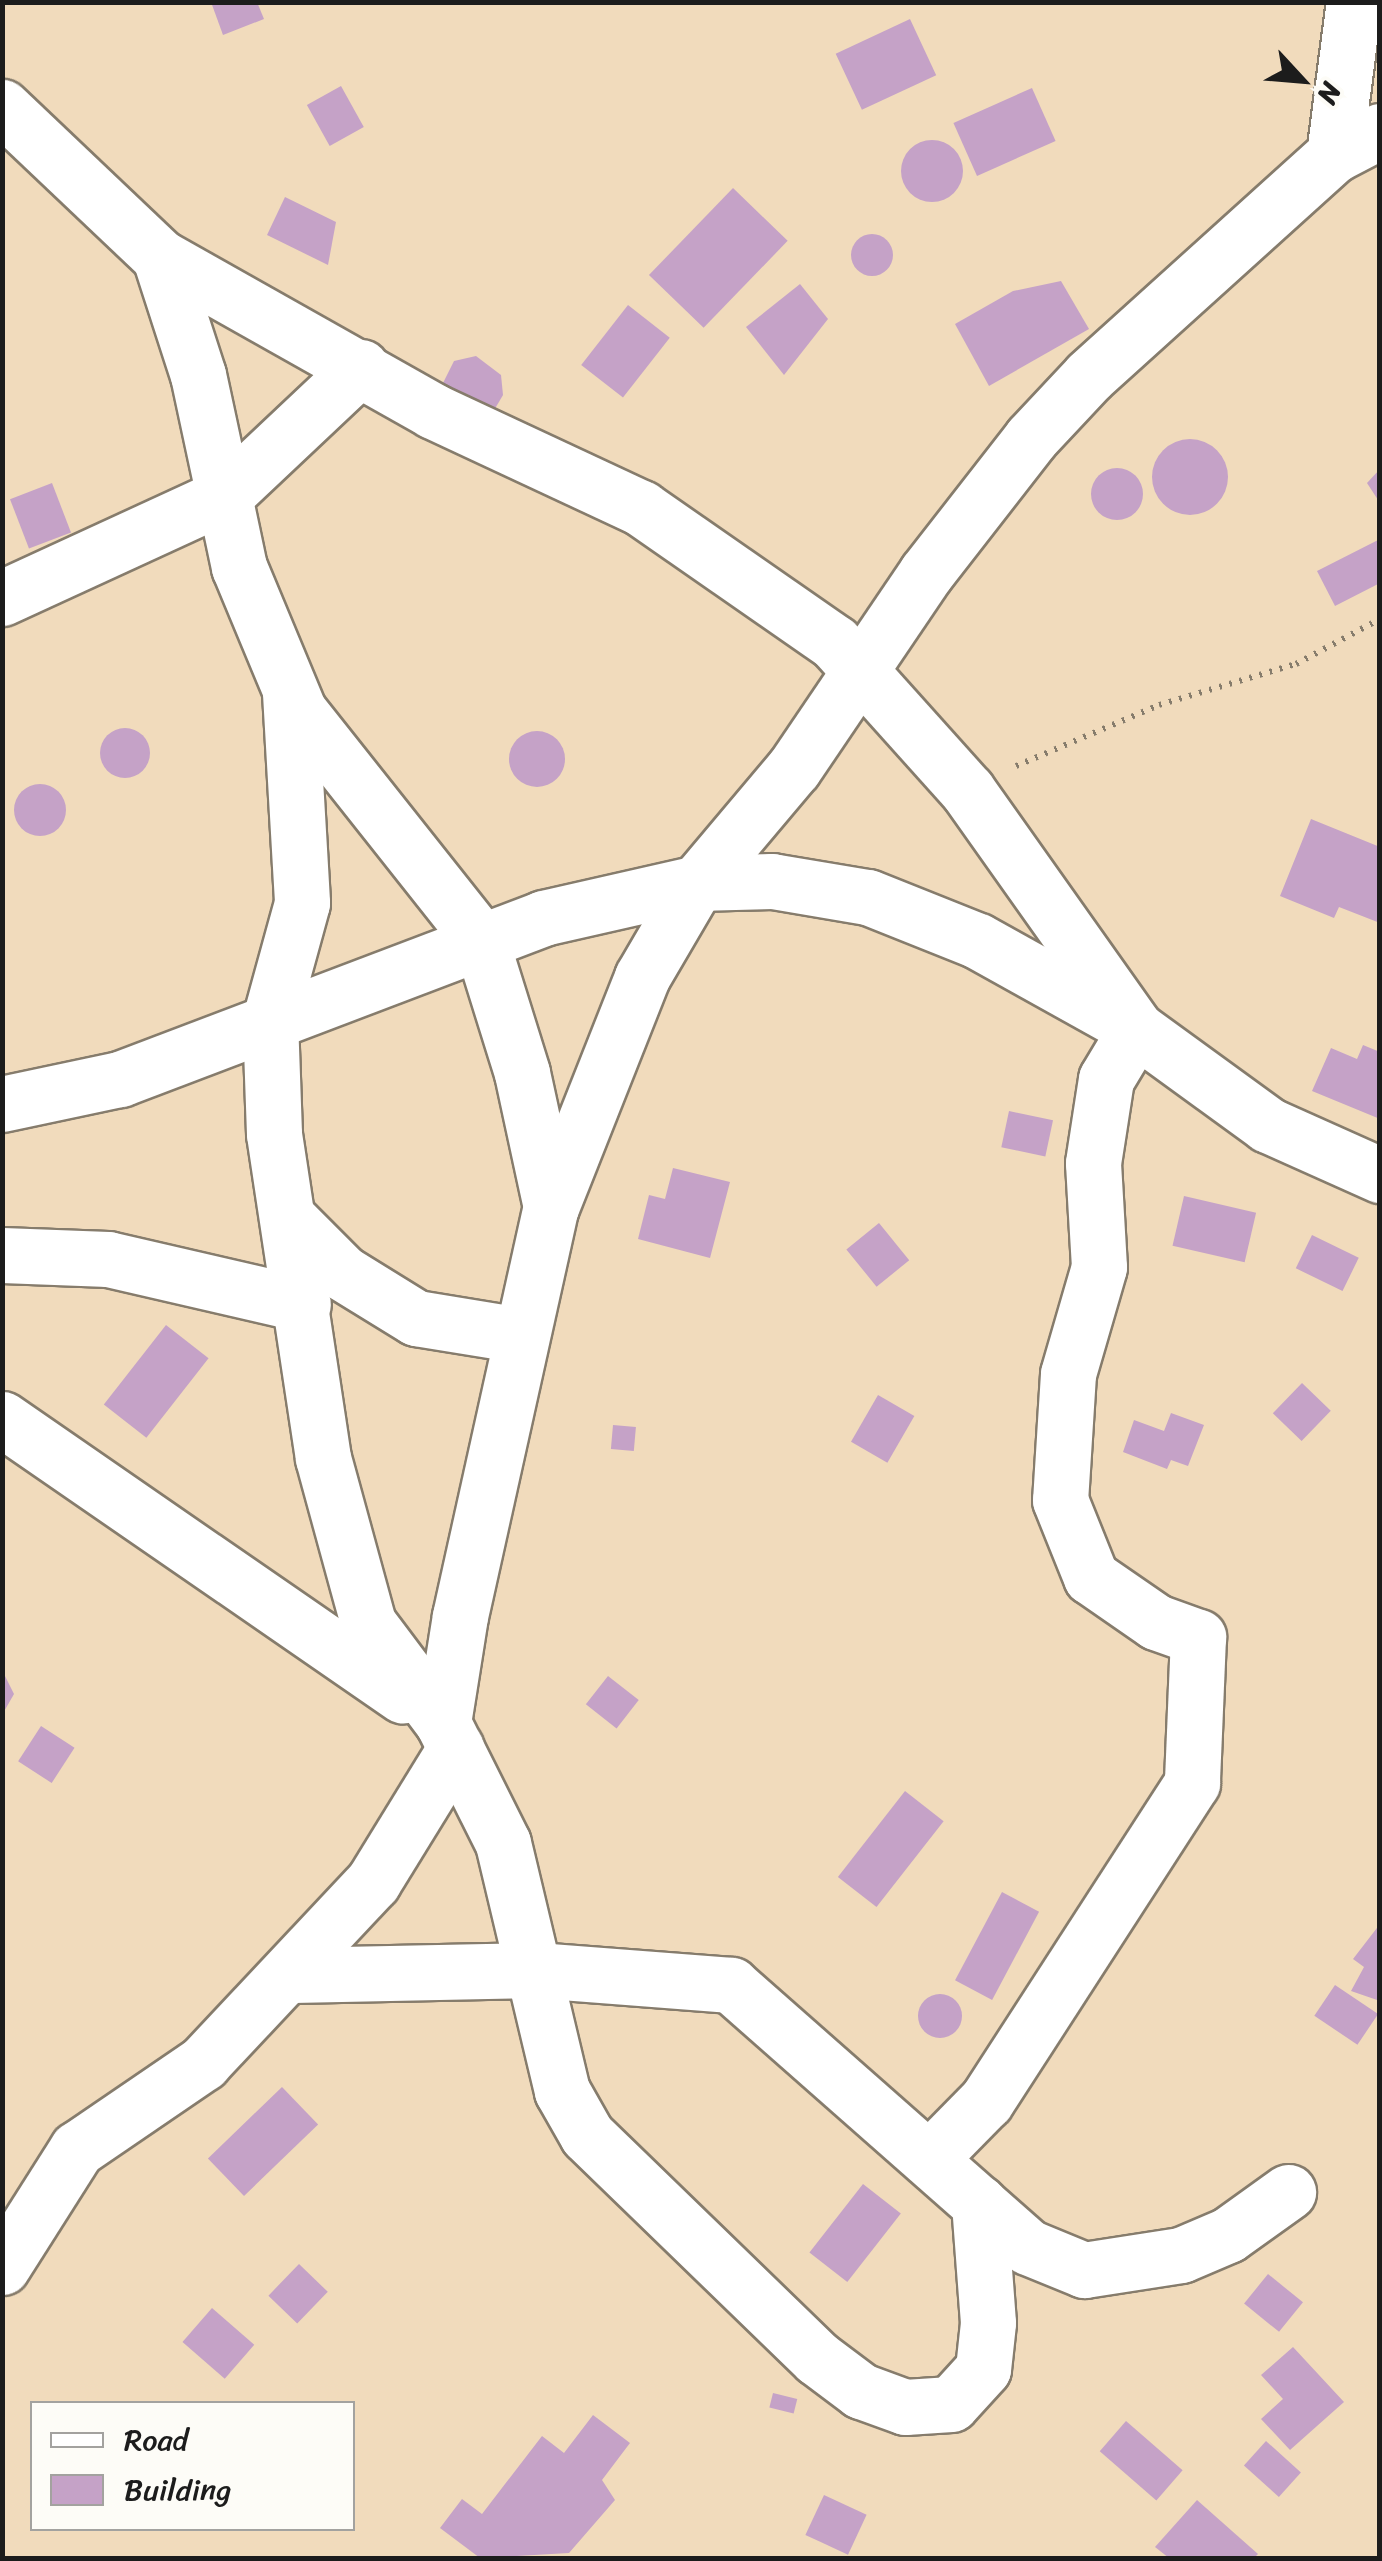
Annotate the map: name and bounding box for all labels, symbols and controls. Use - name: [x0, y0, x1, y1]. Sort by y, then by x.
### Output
- north arrow: [1252, 30, 1352, 130]
- text: N: [1303, 74, 1356, 113]
- legend: [30, 2401, 355, 2531]
- text: Road: [124, 2413, 188, 2467]
- text: Building: [124, 2463, 231, 2517]

